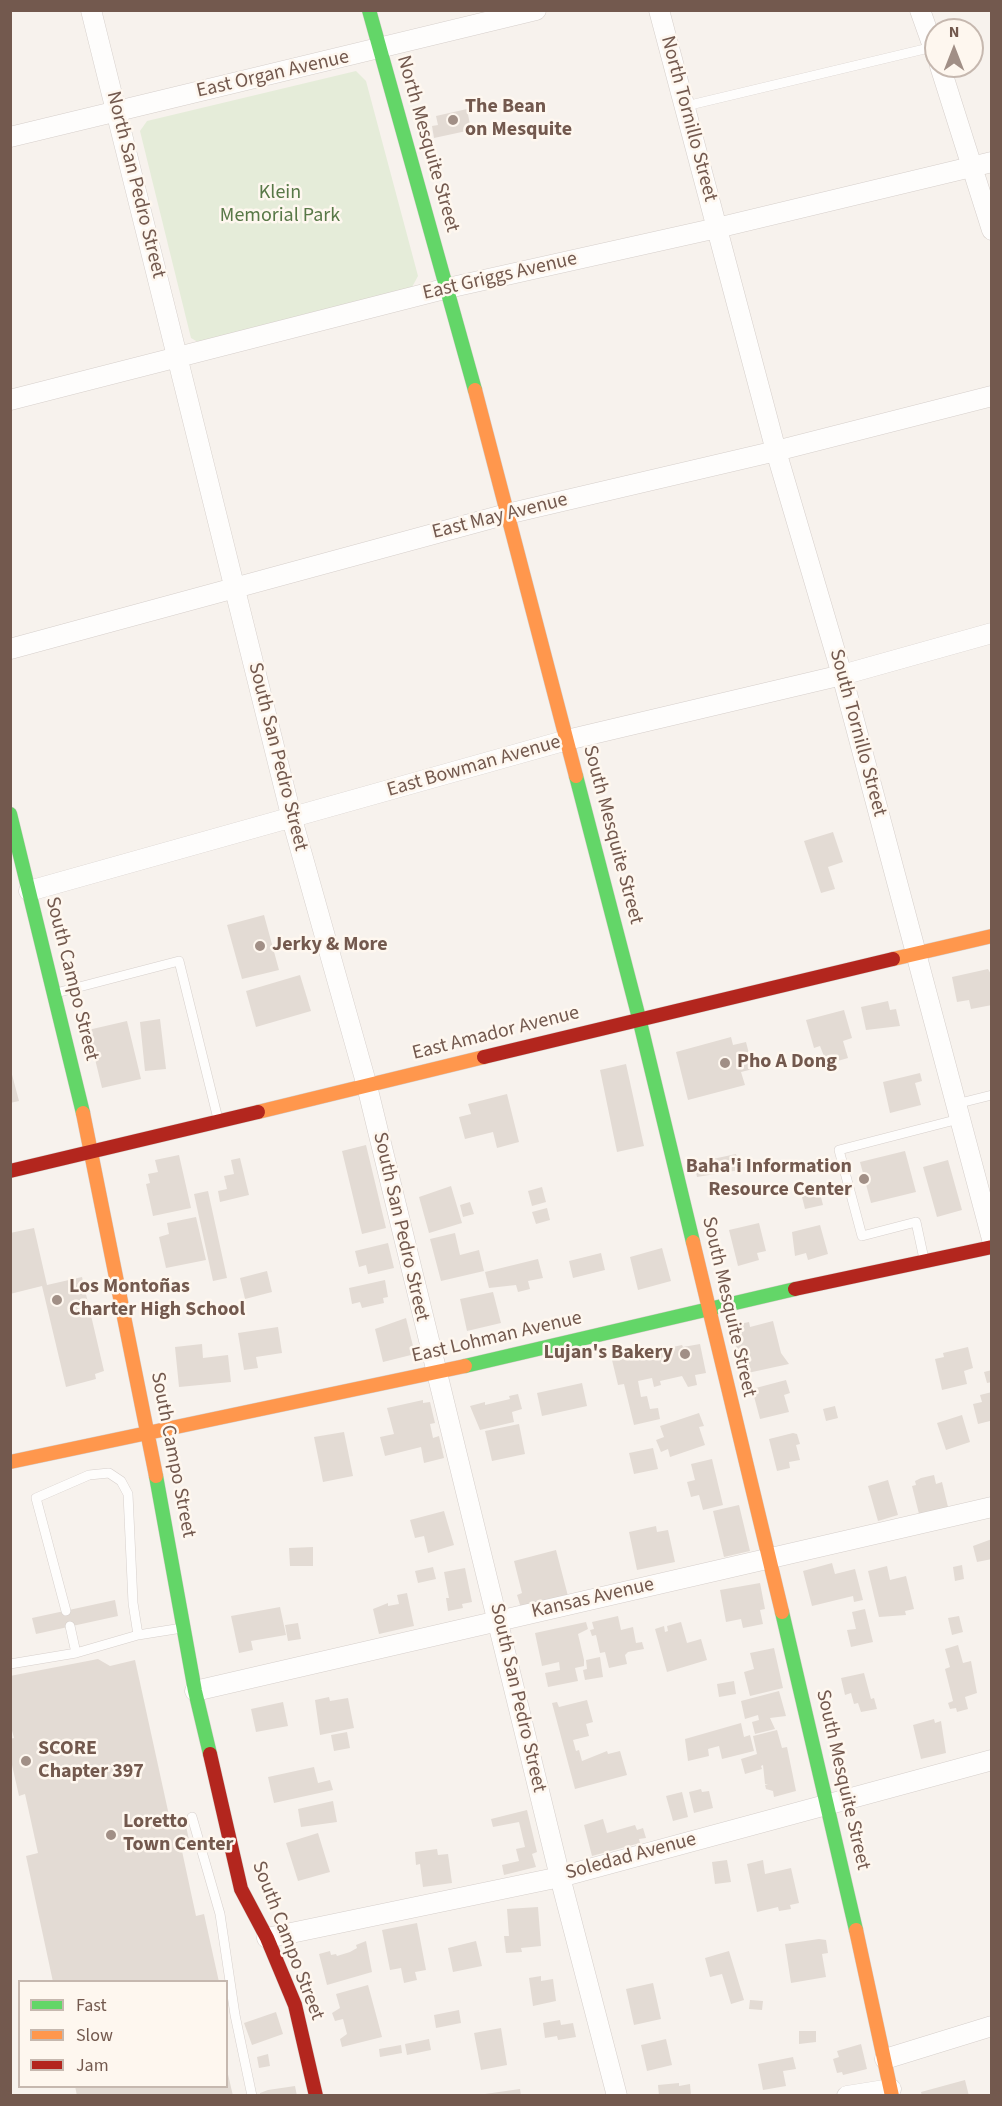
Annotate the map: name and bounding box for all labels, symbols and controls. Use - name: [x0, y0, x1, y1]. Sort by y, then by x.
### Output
- north arrow: [924, 18, 984, 78]
- text: N: [949, 21, 959, 43]
- street label: North Tornillo Street: [654, 34, 722, 204]
- street label: East Organ Avenue: [194, 46, 352, 104]
- street label: North Mesquite Street: [390, 53, 464, 235]
- street label: North San Pedro Street: [100, 89, 170, 281]
- place label: The Bean on Mesquite: [465, 96, 572, 143]
- marker: The Bean on Mesquite: [446, 113, 460, 127]
- park label: Klein Memorial Park: [220, 182, 340, 229]
- street label: East Griggs Avenue: [420, 248, 580, 306]
- street label: East May Avenue: [430, 489, 570, 545]
- street label: South Tornillo Street: [823, 647, 891, 819]
- street label: South San Pedro Street: [242, 660, 312, 854]
- street label: East Bowman Avenue: [384, 731, 564, 803]
- street label: South Mesquite Street: [577, 743, 647, 927]
- street label: South Campo Street: [39, 895, 103, 1063]
- place label: Jerky & More: [272, 934, 388, 958]
- marker: Jerky & More: [253, 939, 267, 953]
- street label: East Amador Avenue: [410, 1002, 582, 1066]
- place label: Pho A Dong: [737, 1051, 837, 1075]
- marker: Pho A Dong: [718, 1056, 732, 1070]
- street label: South San Pedro Street: [367, 1130, 433, 1324]
- place label: Baha'i Information Resource Center: [686, 1156, 852, 1203]
- marker: Baha'i Information Resource Center: [857, 1172, 871, 1186]
- street label: South Mesquite Street: [696, 1215, 760, 1399]
- place label: Los Montoñas Charter High School: [69, 1276, 245, 1323]
- marker: Los Montoñas Charter High School: [50, 1293, 64, 1307]
- street label: East Lohman Avenue: [410, 1307, 584, 1369]
- place label: Lujan's Bakery: [544, 1342, 673, 1366]
- marker: Lujan's Bakery: [678, 1347, 692, 1361]
- street label: South Campo Street: [144, 1370, 200, 1540]
- street label: Kansas Avenue: [529, 1573, 657, 1625]
- street label: South San Pedro Street: [484, 1601, 550, 1795]
- street label: South Mesquite Street: [810, 1688, 874, 1872]
- place label: SCORE Chapter 397: [38, 1738, 144, 1785]
- marker: SCORE Chapter 397: [19, 1754, 33, 1768]
- place label: Loretto Town Center: [123, 1811, 234, 1858]
- marker: Loretto Town Center: [104, 1828, 118, 1842]
- street label: Soledad Avenue: [563, 1828, 699, 1886]
- street label: South Campo Street: [246, 1858, 328, 2024]
- legend: [18, 1980, 228, 2088]
- text: Fast: [76, 1993, 107, 2018]
- text: Slow: [76, 2023, 113, 2048]
- text: Jam: [76, 2053, 109, 2078]

